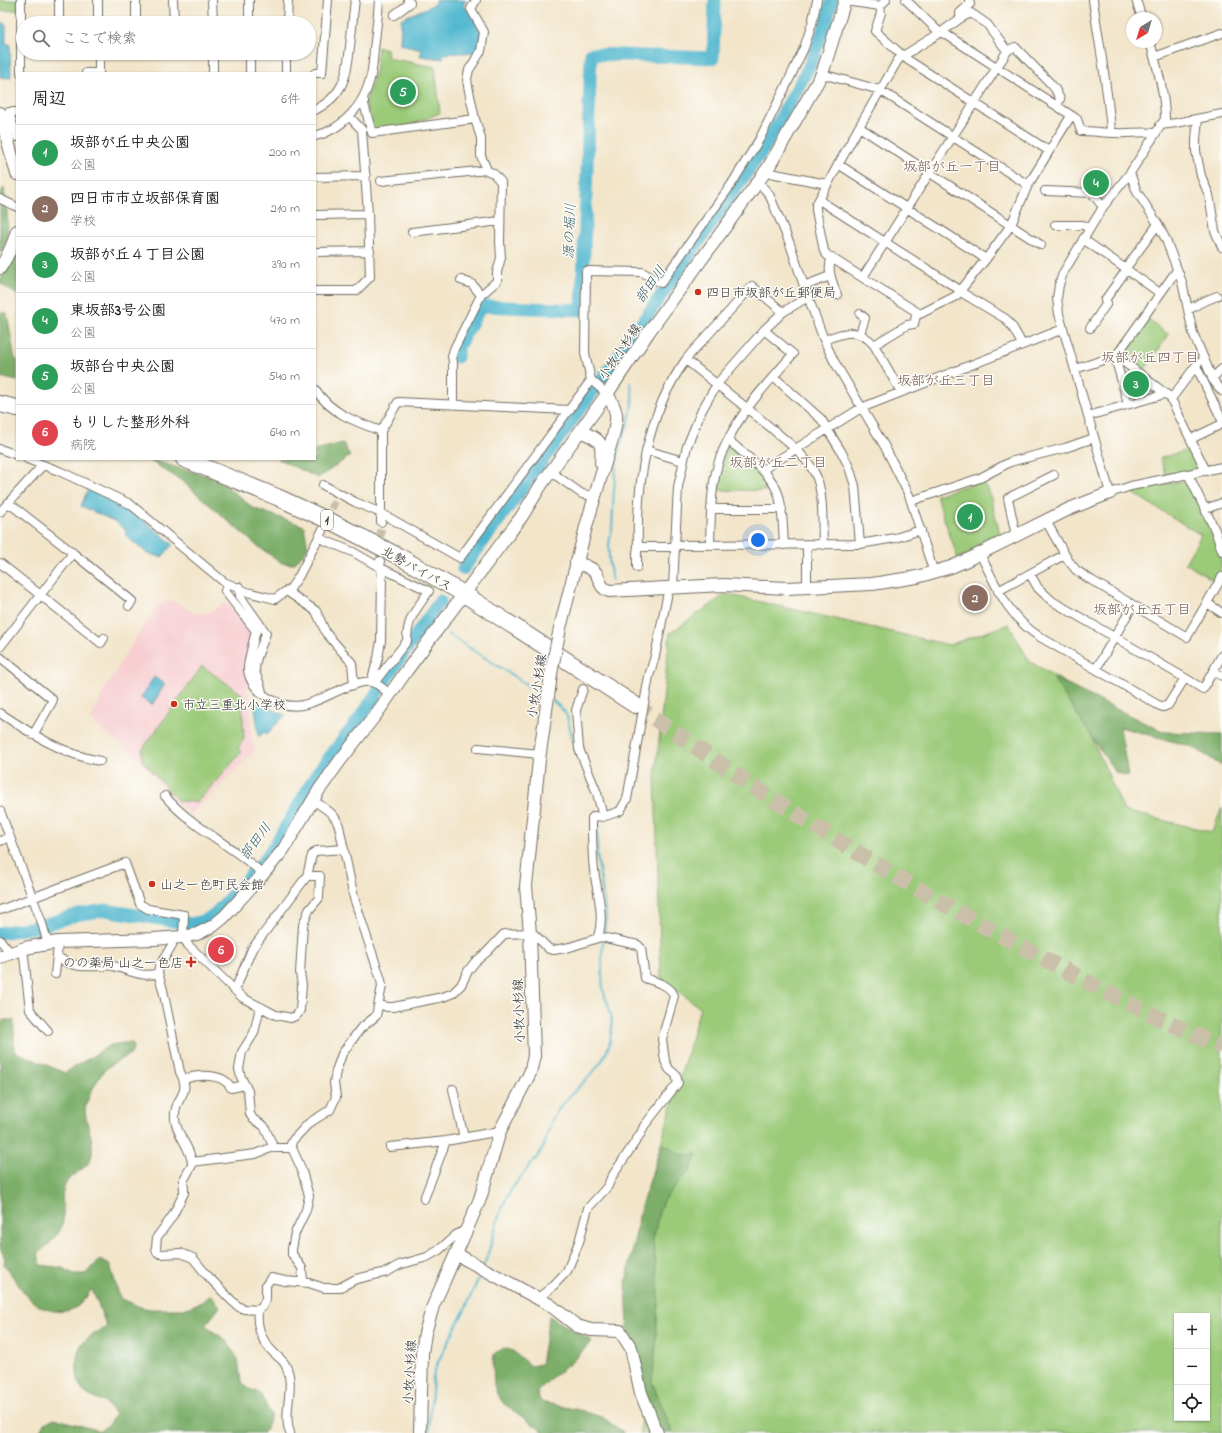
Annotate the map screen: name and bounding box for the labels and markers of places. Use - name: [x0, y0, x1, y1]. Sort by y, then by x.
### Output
- pin: 5: [390, 77, 416, 107]
- pin: 4: [1083, 168, 1109, 198]
- place label: 四日市坂部が丘郵便局: [706, 284, 836, 303]
- marker: 四日市坂部が丘郵便局: [693, 287, 703, 297]
- pin: 3: [1123, 369, 1149, 399]
- pin: 1: [957, 502, 983, 532]
- pin: 2: [962, 583, 988, 613]
- place label: 市立三重北小学校: [182, 696, 286, 715]
- marker: 市立三重北小学校: [169, 699, 179, 709]
- place label: 山之一色町民会館: [160, 876, 264, 895]
- marker: 山之一色町民会館: [147, 879, 157, 889]
- pin: 6: [208, 935, 234, 965]
- place label: のの薬局 山之一色店: [63, 954, 183, 973]
- marker: のの薬局 山之一色店: [186, 957, 196, 967]

